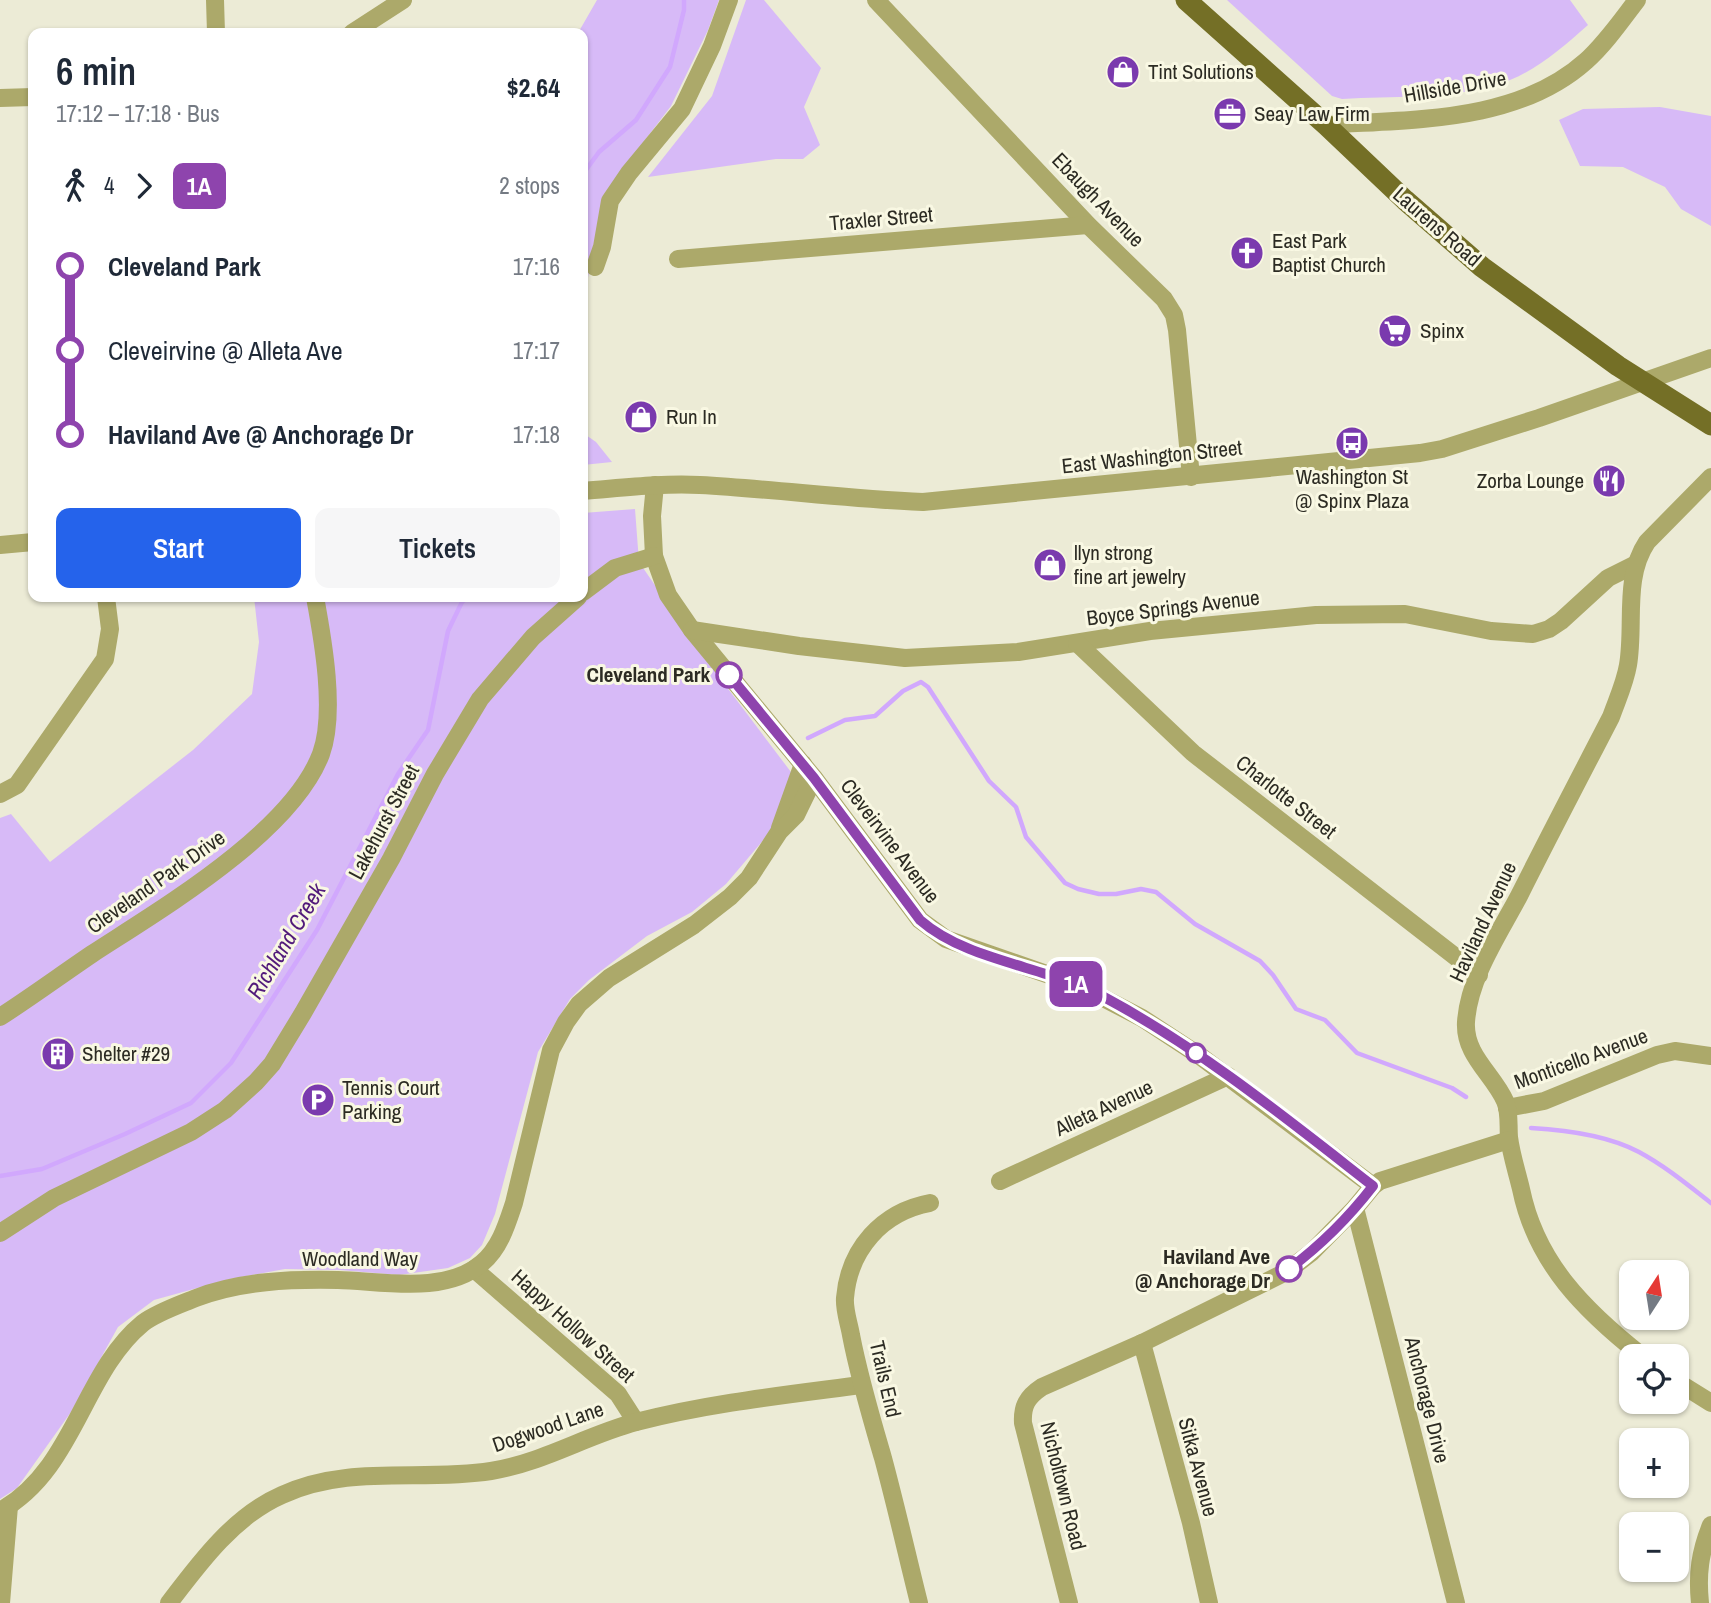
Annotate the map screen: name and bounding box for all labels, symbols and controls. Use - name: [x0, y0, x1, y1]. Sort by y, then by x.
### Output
- text: 6 min: [56, 46, 136, 97]
- shop icon: Tint Solutions: [1104, 53, 1142, 91]
- place label: Tint Solutions: [1148, 57, 1254, 86]
- street label: Hillside Drive: [1402, 63, 1508, 110]
- text: $2.64: [507, 70, 560, 105]
- office icon: Seay Law Firm: [1211, 95, 1249, 133]
- text: 17:12 – 17:18 · Bus: [56, 98, 220, 129]
- place label: Seay Law Firm: [1254, 99, 1370, 128]
- street label: Ebaugh Avenue: [1046, 146, 1151, 253]
- icon: walk: [56, 167, 94, 205]
- icon: forward: [125, 167, 163, 205]
- text: 4: [104, 170, 115, 201]
- text: 1A: [187, 170, 212, 202]
- text: 2 stops: [499, 170, 560, 201]
- street label: Laurens Road: [1387, 180, 1488, 273]
- street label: Traxler Street: [828, 200, 934, 237]
- place label: East Park Baptist Church: [1272, 226, 1386, 279]
- church icon: East Park Baptist Church: [1228, 234, 1266, 272]
- text: Cleveland Park: [108, 249, 261, 284]
- text: 17:16: [513, 251, 560, 282]
- supermarket icon: Spinx: [1376, 312, 1414, 350]
- place label: Spinx: [1420, 316, 1464, 345]
- text: Cleveirvine @ Alleta Ave: [108, 333, 343, 368]
- text: 17:17: [513, 335, 560, 366]
- shop icon: Run In: [622, 398, 660, 436]
- place label: Run In: [666, 402, 717, 431]
- text: Haviland Ave @ Anchorage Dr: [108, 417, 413, 452]
- text: 17:18: [513, 419, 560, 450]
- bus stop icon: Washington St @ Spinx Plaza: [1333, 424, 1371, 462]
- street label: East Washington Street: [1060, 433, 1244, 480]
- place label: Washington St @ Spinx Plaza: [1295, 462, 1410, 515]
- restaurant icon: Zorba Lounge: [1590, 462, 1628, 500]
- place label: Zorba Lounge: [1477, 466, 1584, 495]
- button: Start: [56, 508, 301, 588]
- button: Tickets: [315, 508, 560, 588]
- place label: llyn strong fine art jewelry: [1074, 538, 1186, 591]
- shop icon: llyn strong fine art jewelry: [1031, 546, 1069, 584]
- street label: Boyce Springs Avenue: [1085, 583, 1261, 632]
- place label: Cleveland Park: [587, 660, 710, 689]
- marker: Cleveland Park: [716, 662, 742, 688]
- street label: Charlotte Street: [1230, 748, 1343, 845]
- street label: Lakehurst Street: [341, 759, 426, 884]
- street label: Cleveirvine Avenue: [834, 772, 947, 909]
- street label: Cleveland Park Drive: [81, 823, 231, 940]
- street label: Haviland Avenue: [1442, 857, 1523, 987]
- water label: Richland Creek: [239, 876, 333, 1004]
- line badge: 1A: [1044, 961, 1108, 1007]
- text: 1A: [1063, 968, 1089, 1000]
- street label: Monticello Avenue: [1510, 1021, 1652, 1096]
- building icon: Shelter #29: [39, 1035, 77, 1073]
- place label: Shelter #29: [82, 1039, 170, 1068]
- unlabelled marker: [1186, 1043, 1206, 1063]
- street label: Alleta Avenue: [1049, 1072, 1158, 1143]
- place label: Tennis Court Parking: [342, 1073, 440, 1126]
- parking icon: Tennis Court Parking: [299, 1081, 337, 1119]
- place label: Haviland Ave @ Anchorage Dr: [1135, 1242, 1270, 1295]
- street label: Woodland Way: [302, 1244, 418, 1273]
- marker: Haviland Ave @ Anchorage Dr: [1276, 1256, 1302, 1282]
- north arrow: [1619, 1260, 1689, 1330]
- map controls: [1619, 1260, 1689, 1582]
- street label: Happy Hollow Street: [505, 1262, 642, 1389]
- street label: Anchorage Drive: [1398, 1333, 1457, 1466]
- street label: Trails End: [863, 1338, 908, 1420]
- button: locate: [1619, 1344, 1689, 1414]
- street label: Dogwood Lane: [488, 1394, 607, 1459]
- street label: Sitka Avenue: [1171, 1414, 1226, 1520]
- street label: Nicholtown Road: [1034, 1419, 1093, 1553]
- button: +: [1619, 1428, 1689, 1498]
- button: −: [1619, 1512, 1689, 1582]

